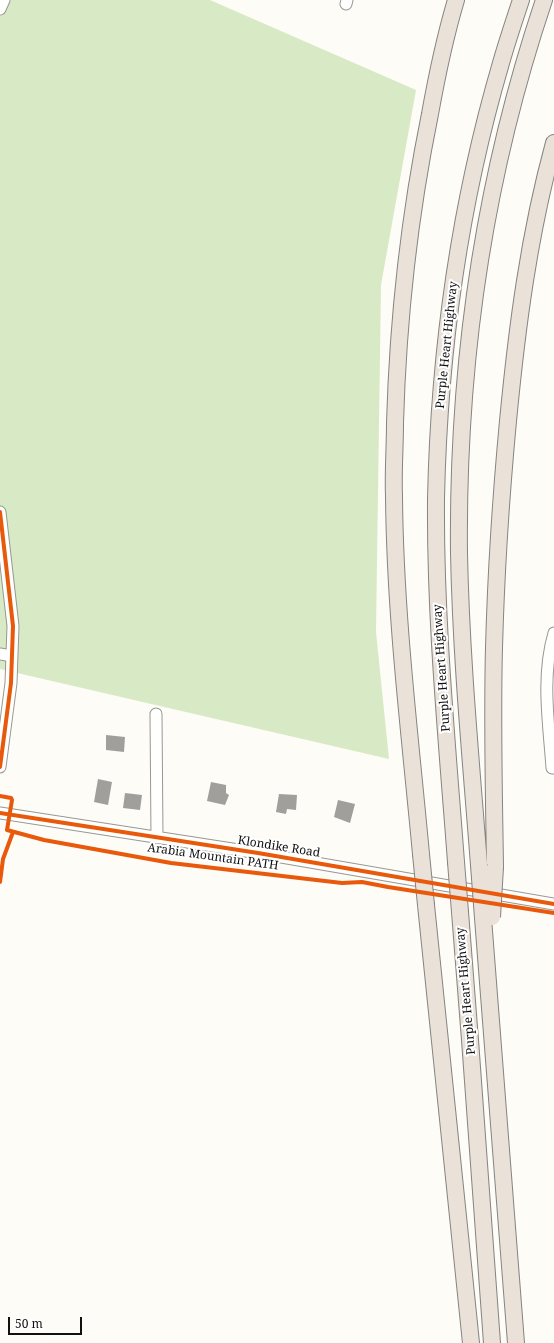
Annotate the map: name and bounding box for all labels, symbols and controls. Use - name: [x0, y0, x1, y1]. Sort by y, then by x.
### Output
- street label: Purple Heart Highway: [433, 281, 461, 409]
- street label: Purple Heart Highway: [430, 604, 454, 732]
- street label: Klondike Road: [237, 833, 321, 861]
- street label: Arabia Mountain PATH: [147, 841, 279, 873]
- street label: Purple Heart Highway: [453, 927, 479, 1055]
- scale bar: [10, 1309, 84, 1335]
- text: 50 m: [15, 1315, 43, 1332]

